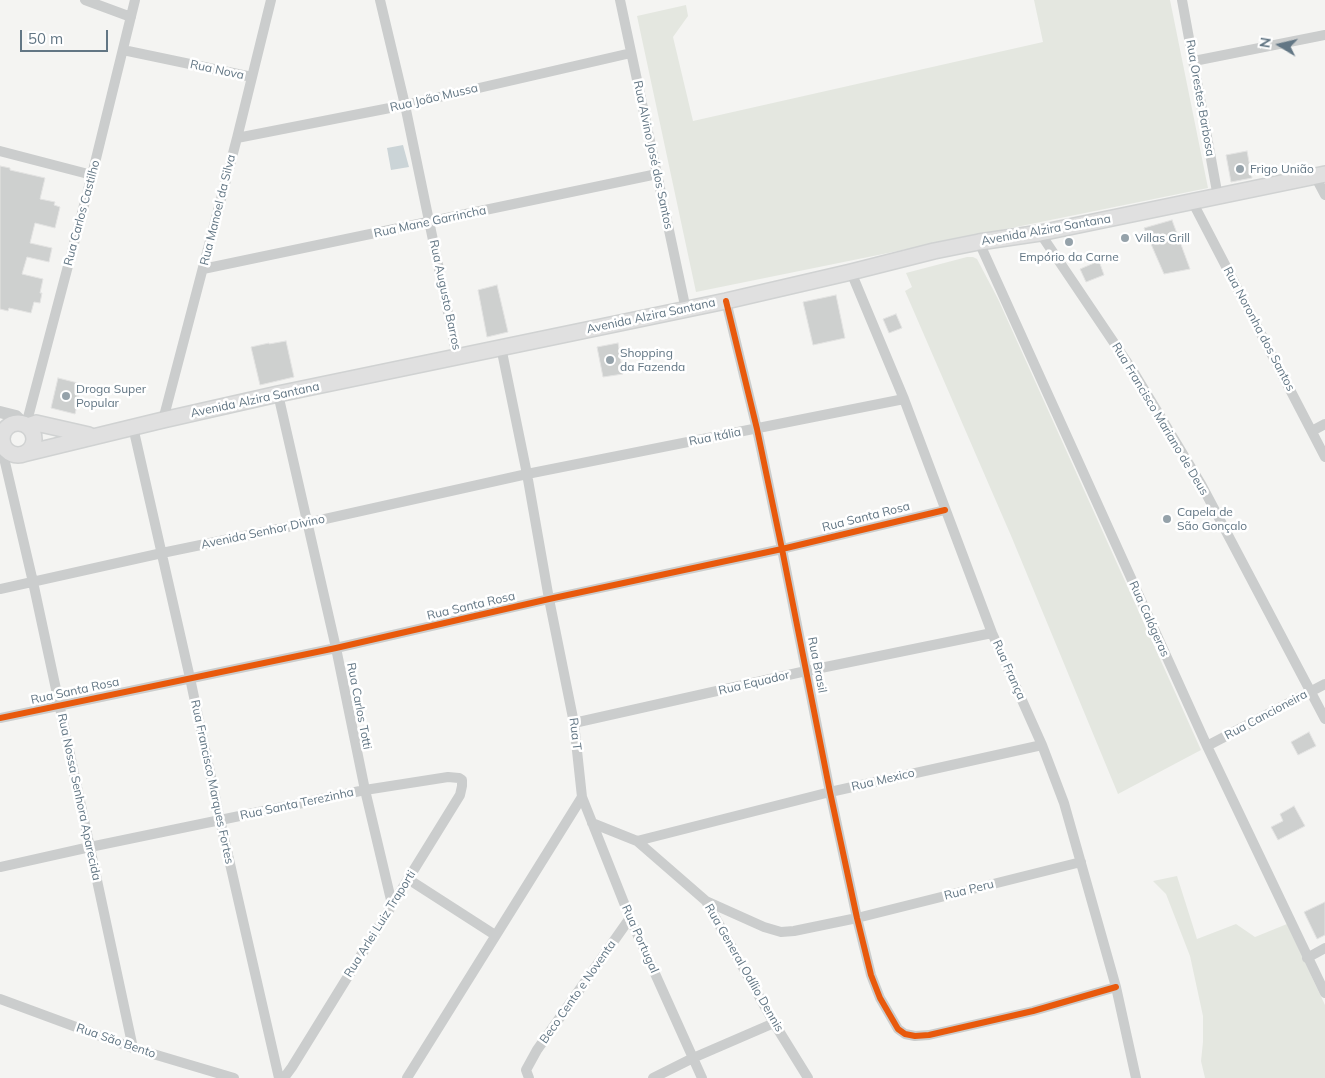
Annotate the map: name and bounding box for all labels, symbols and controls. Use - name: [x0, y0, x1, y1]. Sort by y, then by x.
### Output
- scale bar: [22, 20, 110, 52]
- north arrow: [1255, 20, 1305, 70]
- text: 50 m: [28, 29, 63, 48]
- text: N: [1255, 36, 1275, 49]
- street label: Rua Orestes Barbosa: [1183, 39, 1217, 157]
- street label: Rua Nova: [189, 57, 245, 83]
- street label: Rua Alvino José dos Santos: [630, 79, 676, 231]
- street label: Rua João Mussa: [389, 81, 479, 115]
- street label: Rua Manoel da Silva: [197, 153, 239, 267]
- street label: Rua Carlos Castilho: [61, 159, 103, 267]
- place label: Frigo União: [1250, 162, 1314, 176]
- marker: Frigo União: [1234, 163, 1246, 175]
- street label: Rua Mane Garrincha: [373, 203, 487, 241]
- street label: Avenida Alzira Santana: [980, 211, 1112, 249]
- place label: Villas Grill: [1135, 231, 1190, 245]
- marker: Villas Grill: [1119, 232, 1131, 244]
- marker: Empório da Carne: [1063, 236, 1075, 248]
- street label: Rua Augusto Barros: [426, 239, 464, 351]
- place label: Empório da Carne: [1019, 250, 1119, 264]
- street label: Rua Noronha dos Santos: [1220, 264, 1298, 394]
- street label: Avenida Alzira Santana: [585, 295, 717, 337]
- street label: Rua Francisco Mariano de Deus: [1109, 340, 1211, 498]
- place label: Shopping da Fazenda: [620, 346, 685, 374]
- marker: Shopping da Fazenda: [604, 354, 616, 366]
- street label: Avenida Alzira Santana: [189, 379, 321, 421]
- place label: Droga Super Popular: [76, 382, 146, 410]
- marker: Droga Super Popular: [60, 390, 72, 402]
- street label: Rua Itália: [688, 425, 742, 449]
- street label: Rua Santa Rosa: [821, 499, 911, 535]
- place label: Capela de São Gonçalo: [1177, 505, 1247, 533]
- street label: Avenida Senhor Divino: [200, 512, 326, 552]
- marker: Capela de São Gonçalo: [1161, 513, 1173, 525]
- street label: Rua Calógeras: [1126, 579, 1172, 659]
- street label: Rua Santa Rosa: [426, 589, 516, 623]
- street label: Rua Brasil: [805, 636, 829, 694]
- street label: Rua França: [989, 638, 1029, 702]
- street label: Rua Carlos Totti: [344, 661, 374, 751]
- street label: Rua Equador: [717, 668, 791, 698]
- street label: Rua Santa Rosa: [30, 675, 120, 707]
- street label: Rua Cancioneira: [1222, 687, 1310, 743]
- street label: Rua Francisco Marques Fortes: [188, 699, 236, 865]
- street label: Rua Nossa Senhora Aparecida: [54, 712, 104, 882]
- street label: Rua T: [566, 717, 584, 751]
- street label: Rua Mexico: [850, 766, 916, 794]
- street label: Rua Santa Terezinha: [239, 785, 355, 823]
- street label: Rua Arlei Luiz Traporti: [341, 868, 419, 980]
- street label: Rua Peru: [943, 877, 995, 903]
- street label: Rua General Odílio Dennis: [701, 901, 787, 1035]
- street label: Rua Portugal: [619, 903, 661, 975]
- street label: Beco Cento e Noventa: [537, 938, 619, 1046]
- street label: Rua São Bento: [74, 1021, 158, 1061]

